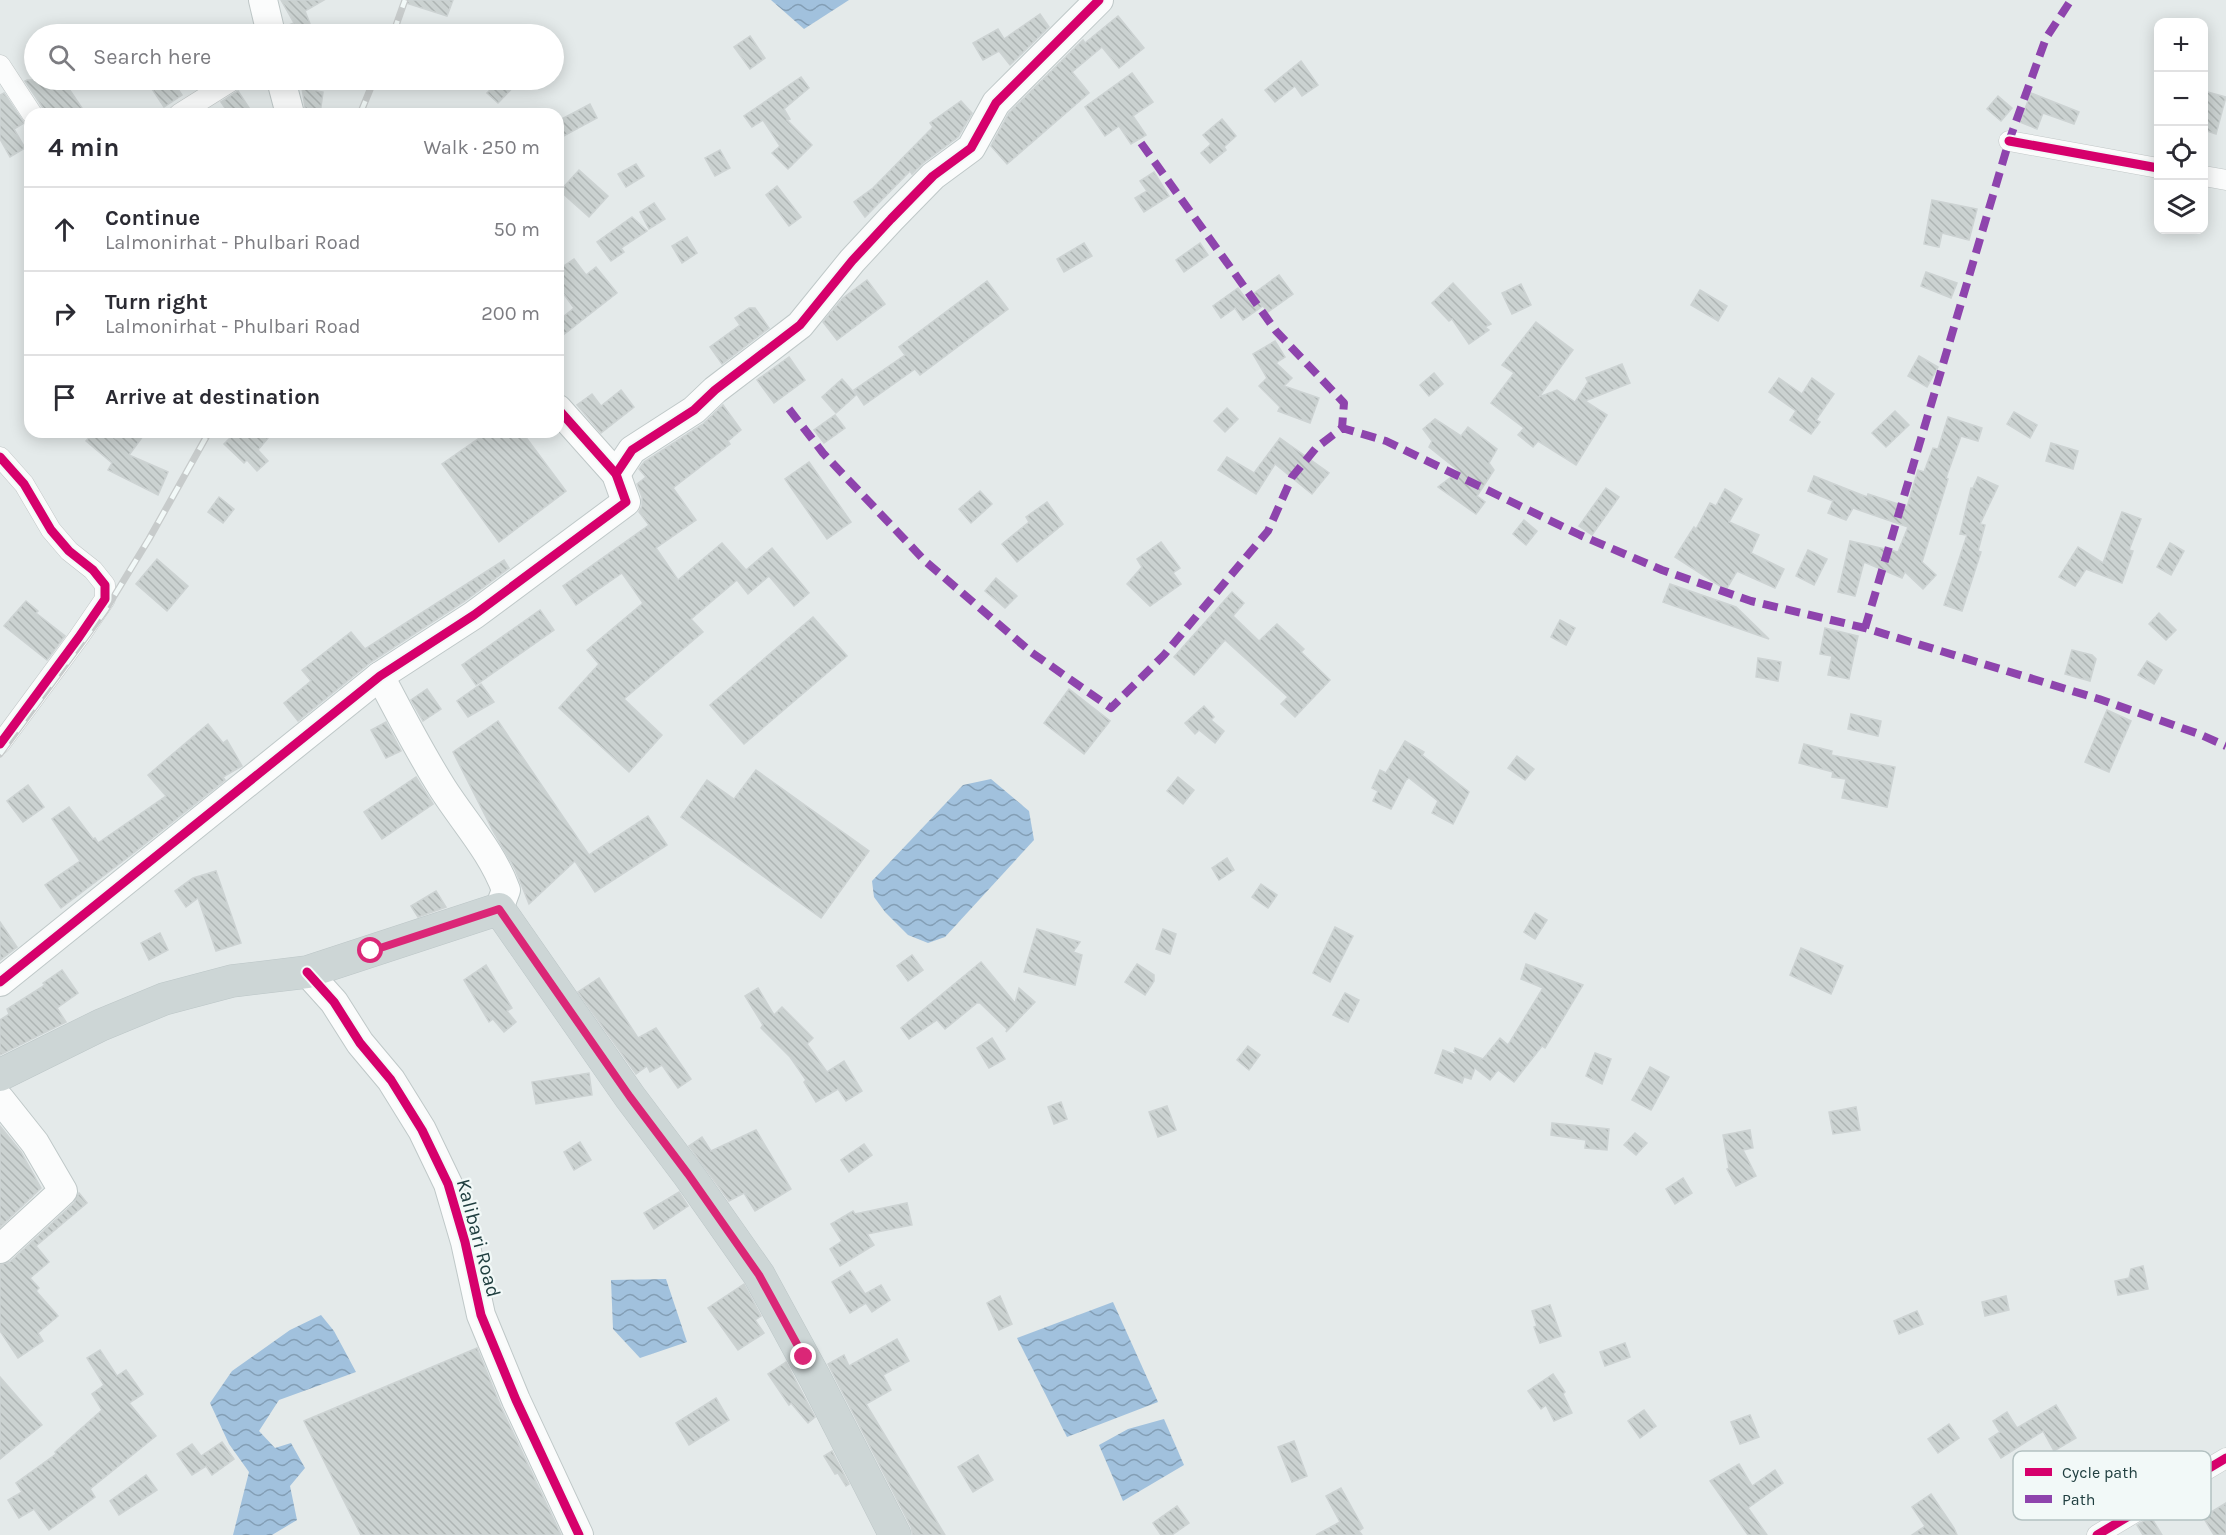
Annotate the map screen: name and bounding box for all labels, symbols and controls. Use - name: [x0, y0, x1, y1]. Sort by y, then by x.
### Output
- map controls: [2154, 18, 2208, 234]
- button: +: [2154, 18, 2208, 72]
- search box: [24, 24, 564, 90]
- icon: search: [45, 41, 78, 74]
- text: Search here: [93, 44, 211, 70]
- button: −: [2154, 72, 2208, 126]
- button: locate: [2154, 126, 2208, 180]
- text: 4 min: [48, 132, 119, 163]
- text: Walk · 250 m: [424, 136, 540, 159]
- button: layers: [2154, 180, 2208, 234]
- text: Continue: [105, 205, 200, 231]
- icon: ahead: [48, 213, 81, 246]
- text: 50 m: [493, 218, 540, 241]
- text: Lalmonirhat - Phulbari Road: [105, 231, 361, 254]
- text: Turn right: [105, 289, 208, 315]
- icon: right: [48, 297, 81, 330]
- text: 200 m: [481, 302, 540, 325]
- text: Lalmonirhat - Phulbari Road: [105, 315, 361, 338]
- icon: arrive: [48, 381, 81, 414]
- text: Arrive at destination: [105, 384, 320, 410]
- route start: [357, 937, 383, 963]
- street label: Kalibari Road: [452, 1176, 505, 1300]
- route end: [790, 1343, 816, 1369]
- legend: [2013, 1451, 2211, 1520]
- text: Cycle path: [2062, 1463, 2138, 1482]
- text: Path: [2062, 1490, 2095, 1509]

